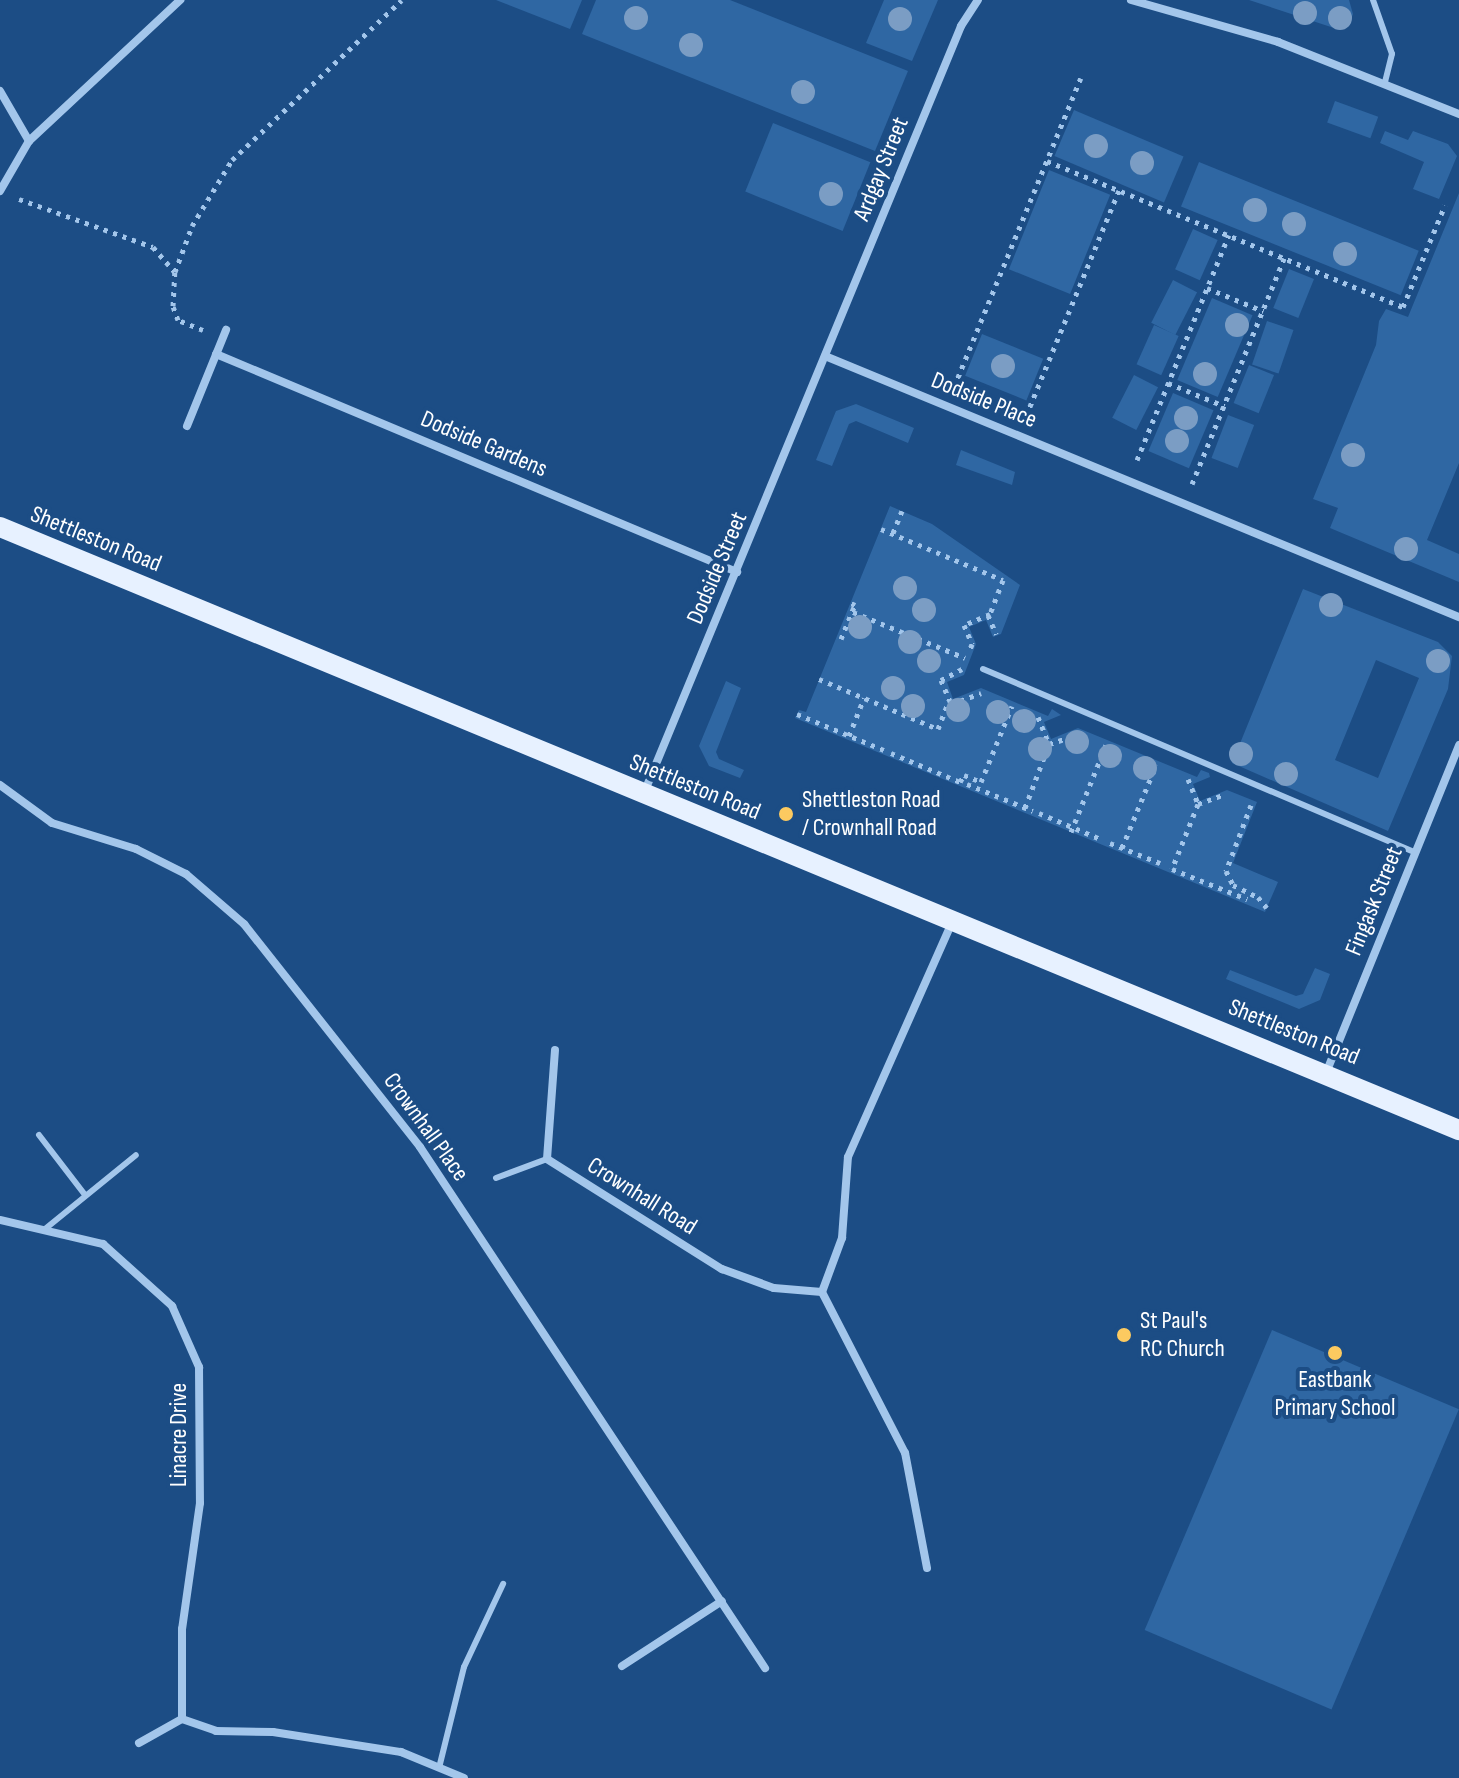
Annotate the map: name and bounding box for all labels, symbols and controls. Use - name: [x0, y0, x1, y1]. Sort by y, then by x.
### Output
- street label: Ardgay Street: [847, 113, 915, 225]
- street label: Dodside Place: [927, 366, 1041, 434]
- street label: Dodside Gardens: [416, 404, 552, 484]
- street label: Shettleston Road: [26, 500, 166, 578]
- street label: Dodside Street: [681, 508, 753, 628]
- street label: Shettleston Road: [625, 748, 765, 826]
- place label: Shettleston Road / Crownhall Road: [802, 786, 941, 842]
- marker: Shettleston Road / Crownhall Road: [777, 805, 795, 823]
- street label: Fingask Street: [1339, 842, 1409, 960]
- street label: Shettleston Road: [1224, 993, 1364, 1071]
- street label: Crownhall Place: [377, 1067, 475, 1187]
- street label: Crownhall Road: [582, 1151, 702, 1241]
- place label: St Paul's RC Church: [1140, 1307, 1225, 1363]
- marker: St Paul's RC Church: [1115, 1326, 1133, 1344]
- marker: Eastbank Primary School: [1326, 1344, 1344, 1362]
- place label: Eastbank Primary School: [1275, 1366, 1395, 1422]
- street label: Linacre Drive: [165, 1383, 193, 1487]

